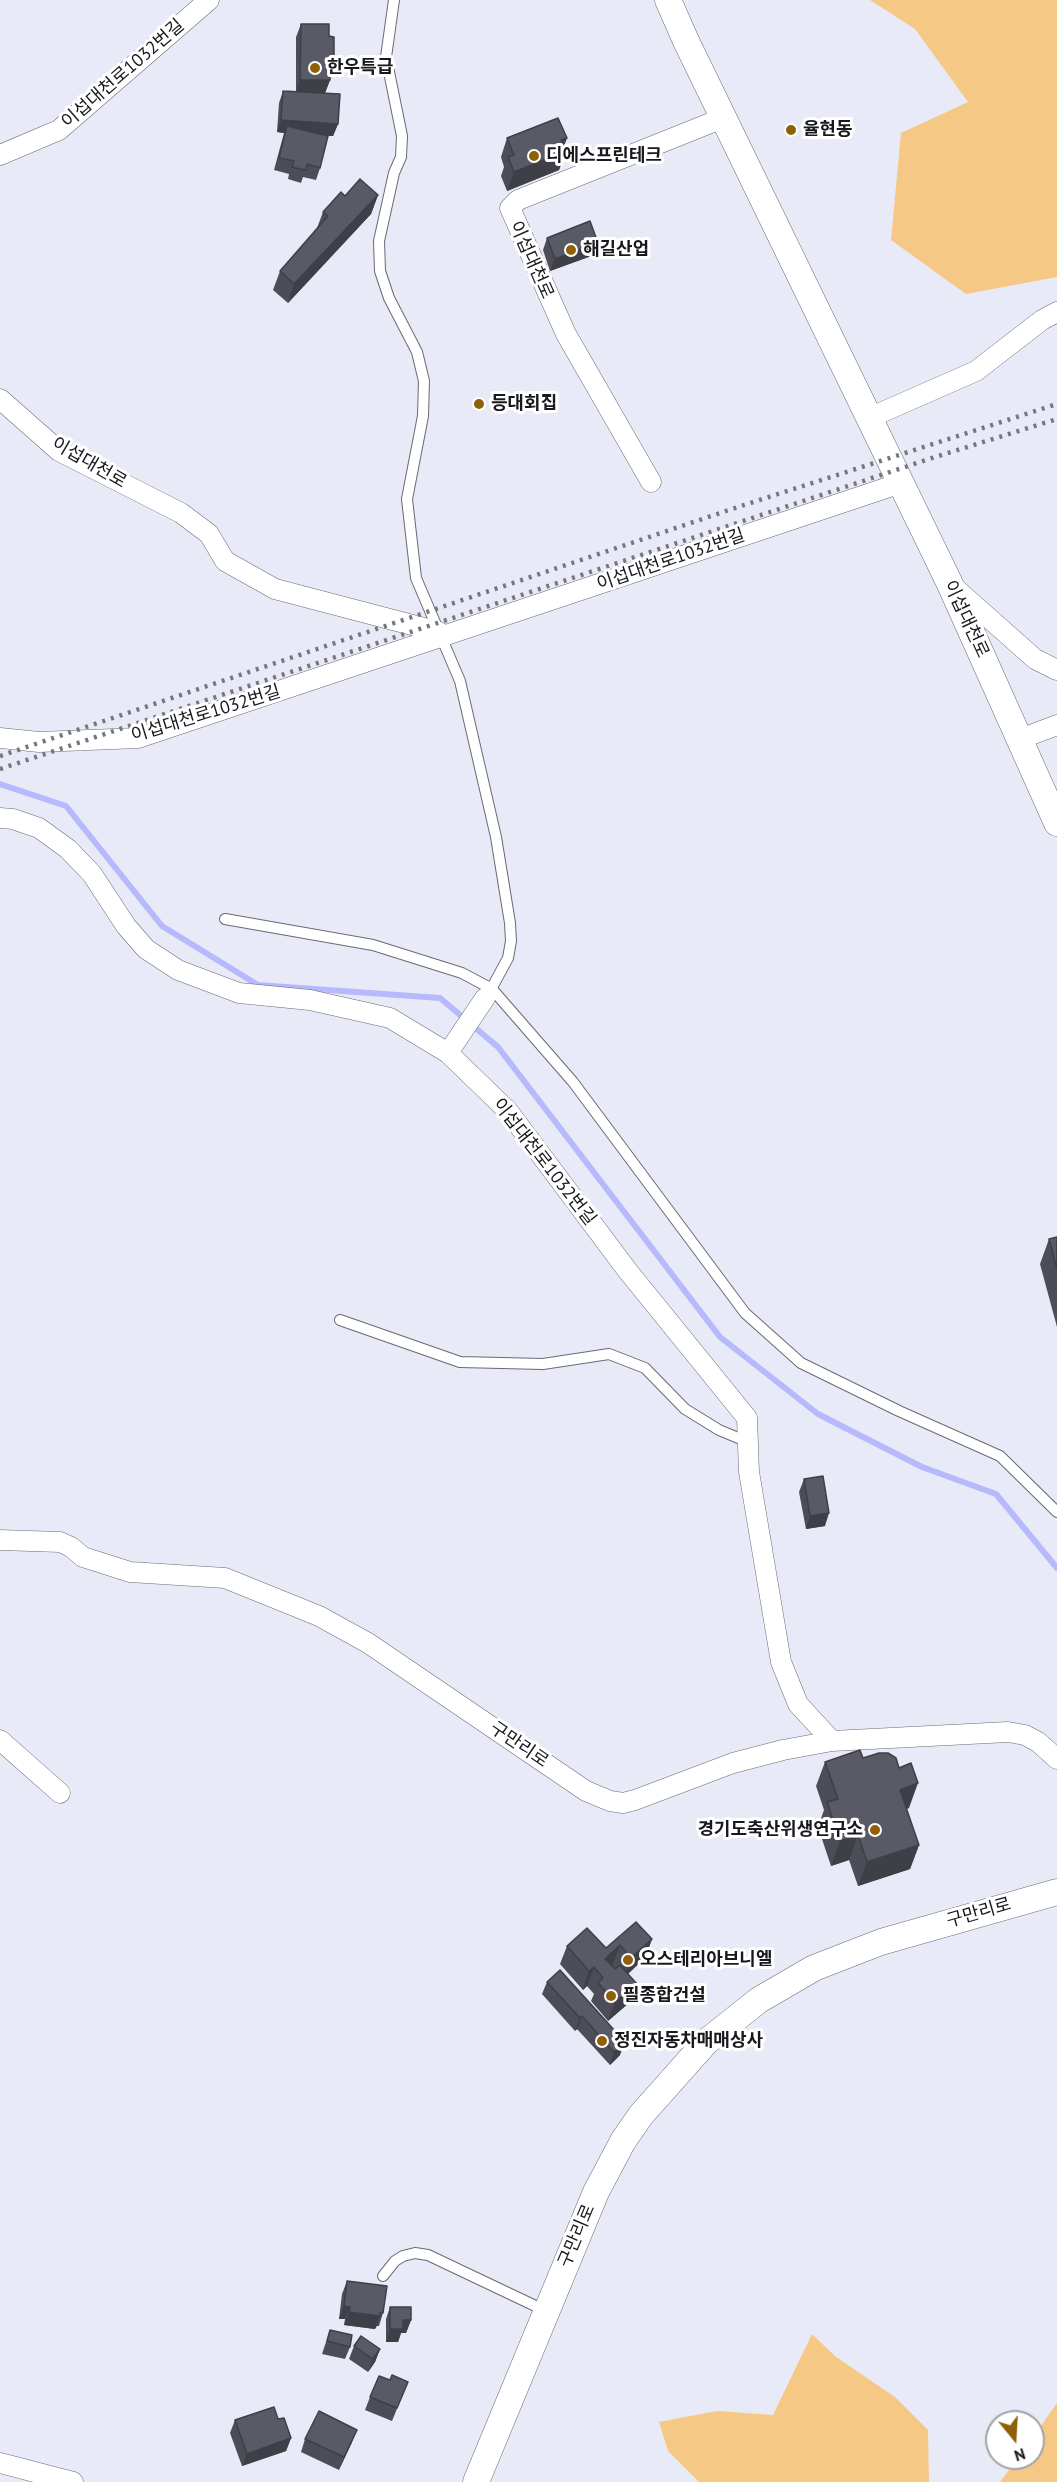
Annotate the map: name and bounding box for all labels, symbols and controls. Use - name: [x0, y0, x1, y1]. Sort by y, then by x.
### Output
- street label: 이섭대천로1032번길: [57, 15, 189, 133]
- place label: 한우특급: [327, 57, 393, 79]
- marker: 한우특급: [308, 61, 322, 75]
- place label: 율현동: [803, 119, 853, 141]
- marker: 율현동: [784, 123, 798, 137]
- place label: 디에스프린테크: [546, 145, 662, 167]
- marker: 디에스프린테크: [527, 149, 541, 163]
- street label: 이섭대천로: [504, 218, 558, 302]
- place label: 해길산업: [583, 239, 649, 261]
- marker: 해길산업: [564, 243, 578, 257]
- place label: 등대회집: [491, 393, 557, 415]
- marker: 등대회집: [472, 397, 486, 411]
- street label: 이섭대천로: [48, 433, 130, 493]
- street label: 이섭대천로1032번길: [594, 525, 748, 595]
- street label: 이섭대천로: [939, 577, 993, 661]
- street label: 이섭대천로1032번길: [129, 681, 283, 747]
- street label: 이섭대천로1032번길: [488, 1094, 600, 1230]
- street label: 구만리로: [486, 1718, 552, 1772]
- place label: 경기도축산위생연구소: [697, 1819, 863, 1841]
- marker: 경기도축산위생연구소: [868, 1823, 882, 1837]
- street label: 구만리로: [944, 1893, 1014, 1933]
- place label: 오스테리아브니엘: [640, 1949, 772, 1971]
- marker: 오스테리아브니엘: [621, 1953, 635, 1967]
- place label: 필종합건설: [623, 1985, 706, 2007]
- marker: 필종합건설: [604, 1989, 618, 2003]
- place label: 정진자동차매매상사: [614, 2030, 763, 2052]
- marker: 정진자동차매매상사: [595, 2034, 609, 2048]
- street label: 구만리로: [554, 2201, 600, 2271]
- north arrow: [985, 2410, 1045, 2470]
- text: N: [1012, 2444, 1028, 2466]

